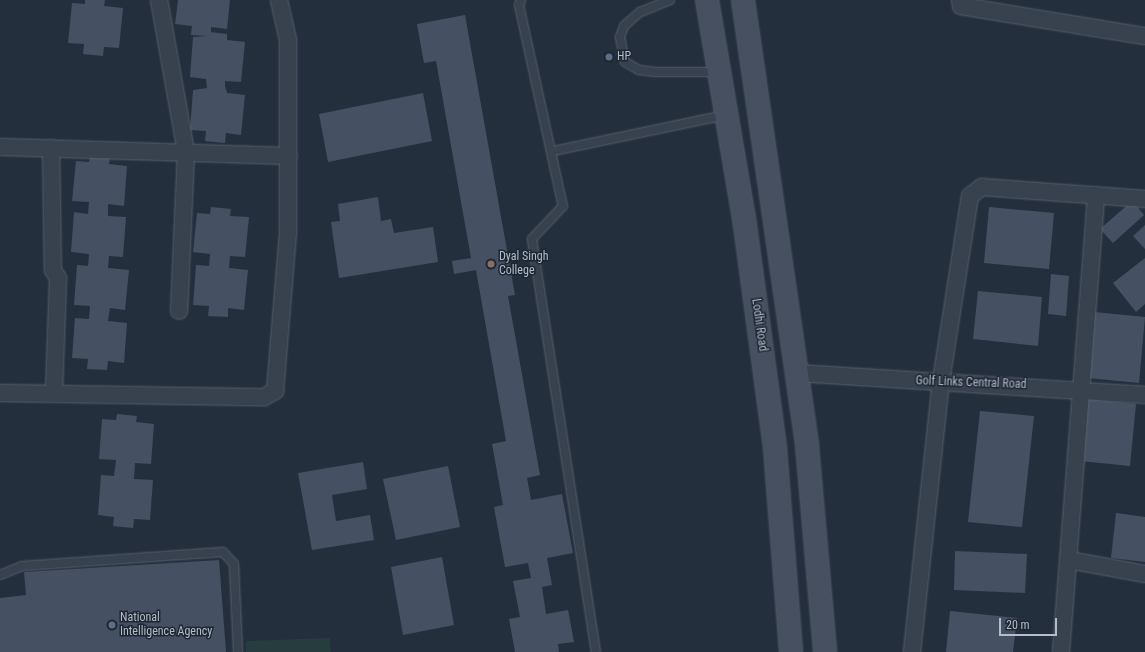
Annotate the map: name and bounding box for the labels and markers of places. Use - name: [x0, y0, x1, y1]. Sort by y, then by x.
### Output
- place label: HP: [617, 50, 631, 64]
- marker: HP: [604, 52, 614, 62]
- place label: Dyal Singh College: [499, 250, 549, 278]
- marker: Dyal Singh College: [486, 259, 496, 269]
- place label: National Intelligence Agency: [120, 611, 212, 639]
- marker: National Intelligence Agency: [107, 620, 117, 630]

